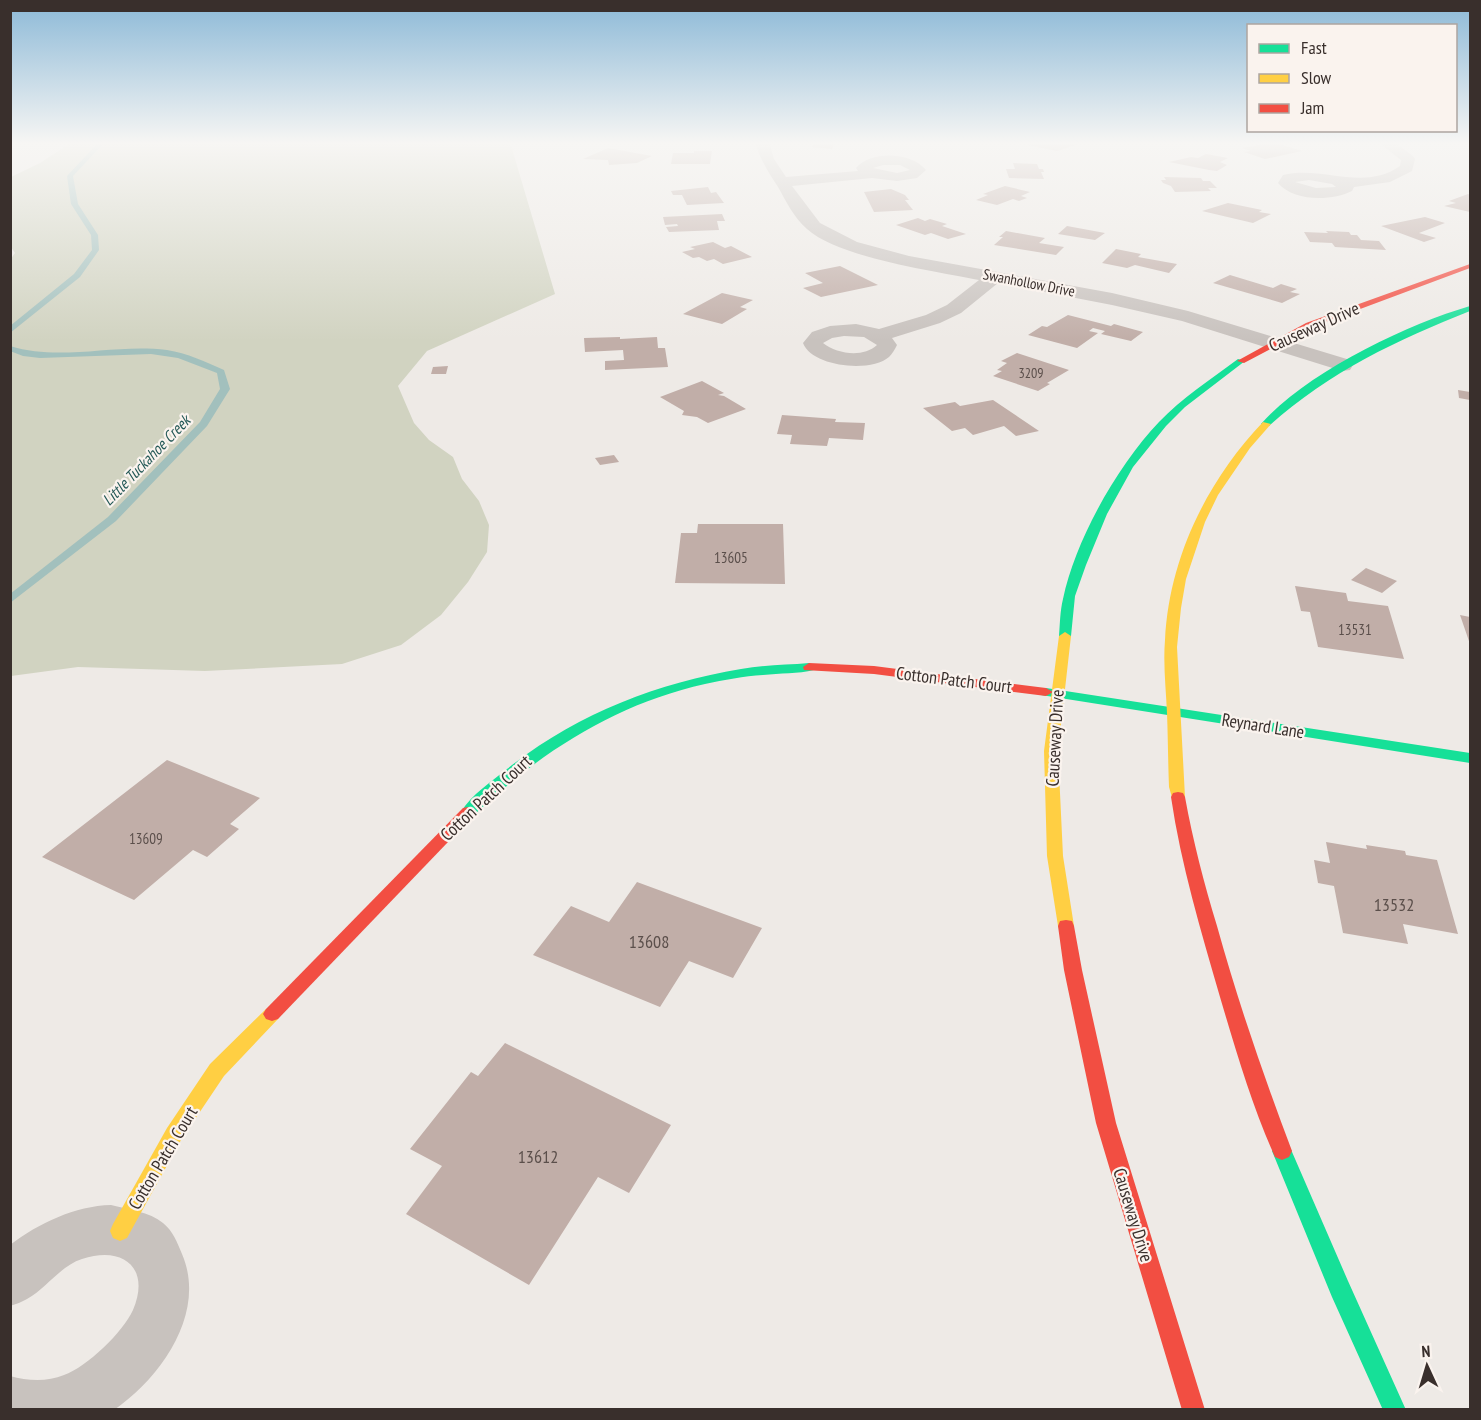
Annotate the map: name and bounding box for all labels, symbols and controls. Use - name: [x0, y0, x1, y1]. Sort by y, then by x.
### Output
- legend: [1247, 24, 1457, 132]
- text: Fast: [1301, 36, 1327, 59]
- text: Slow: [1301, 66, 1332, 89]
- text: Jam: [1300, 96, 1324, 119]
- street label: Swanhollow Drive: [981, 264, 1077, 301]
- street label: Causeway Drive: [1265, 296, 1363, 357]
- house number: 3209: [1018, 364, 1044, 382]
- water label: Little Tuckahoe Creek: [98, 409, 195, 509]
- house number: 13605: [714, 548, 748, 567]
- house number: 13531: [1338, 620, 1372, 639]
- street label: Cotton Patch Court: [895, 661, 1013, 698]
- street label: Causeway Drive: [1040, 689, 1069, 787]
- street label: Reynard Lane: [1220, 708, 1306, 743]
- street label: Cotton Patch Court: [435, 750, 536, 846]
- house number: 13609: [129, 829, 163, 848]
- house number: 13532: [1374, 893, 1414, 916]
- house number: 13608: [629, 930, 669, 953]
- street label: Cotton Patch Court: [123, 1102, 202, 1213]
- house number: 13612: [518, 1145, 558, 1168]
- street label: Causeway Drive: [1108, 1165, 1159, 1265]
- north arrow: [1397, 1336, 1457, 1396]
- text: N: [1421, 1341, 1431, 1361]

